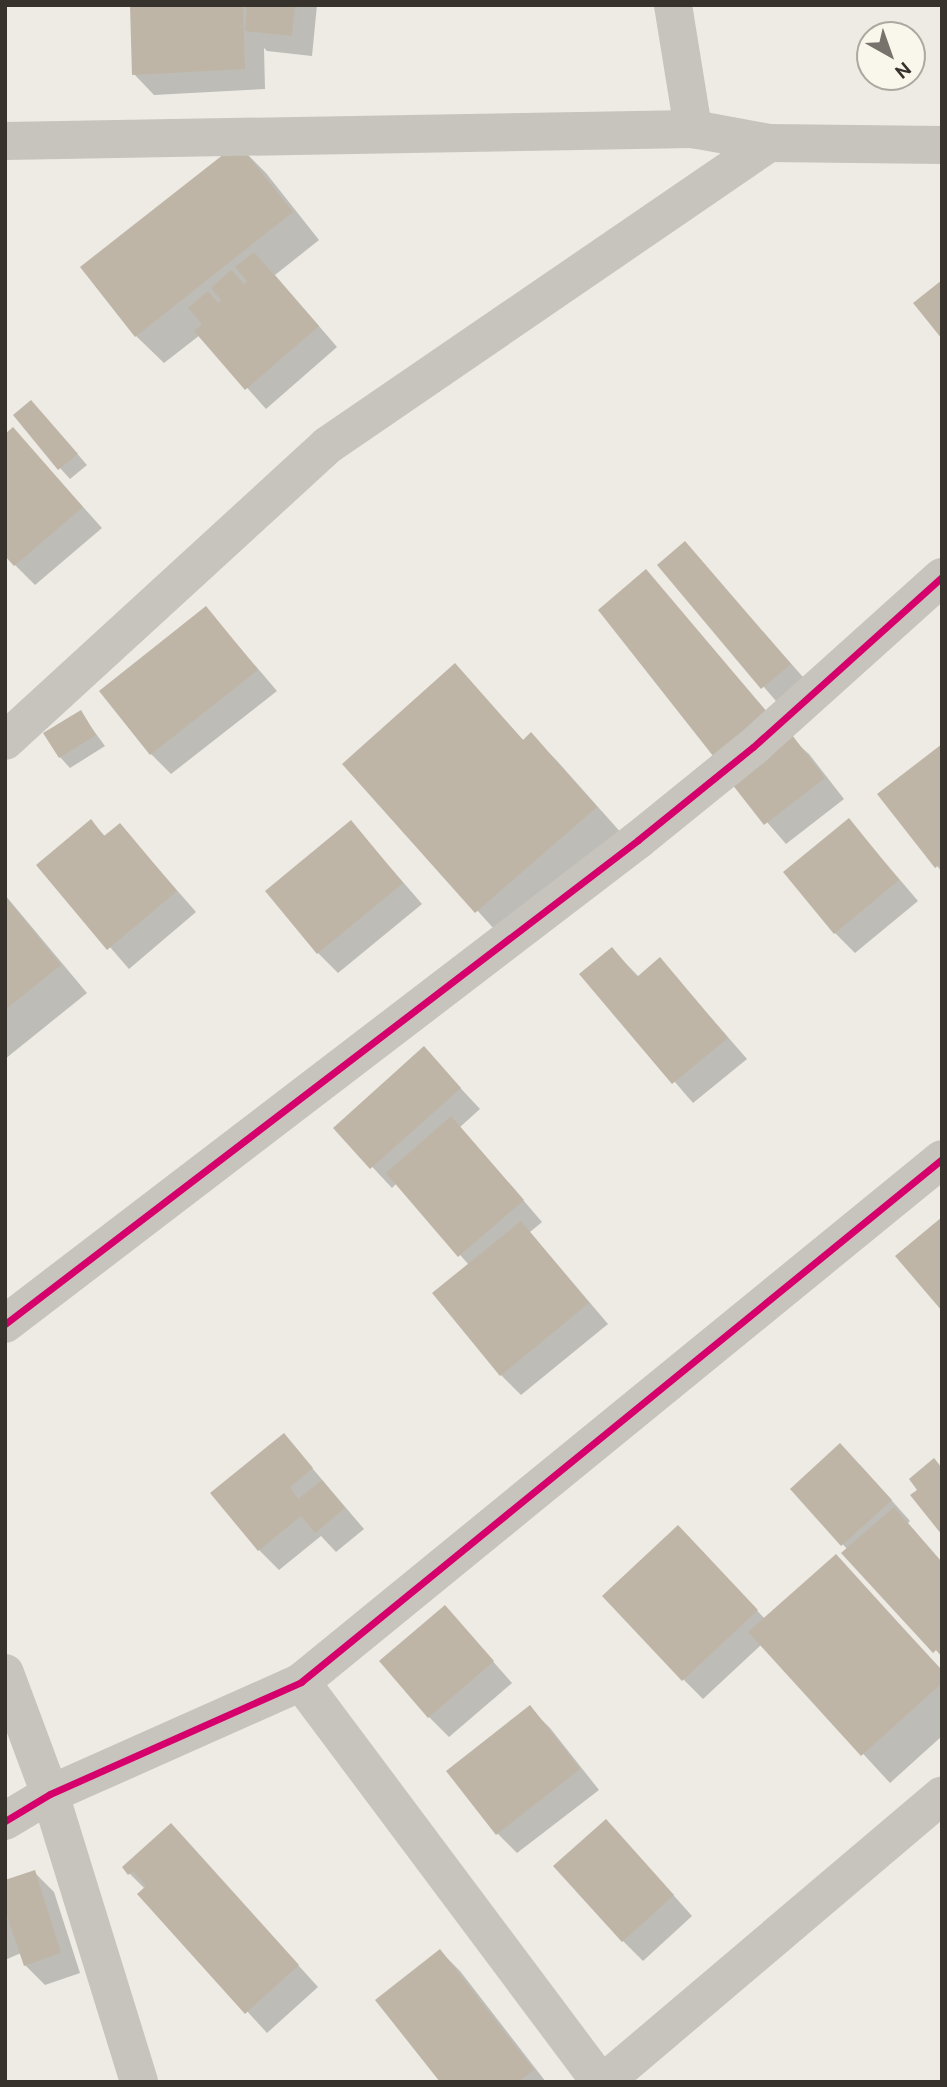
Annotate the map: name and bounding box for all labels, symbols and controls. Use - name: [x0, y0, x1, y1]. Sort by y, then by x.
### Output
- north arrow: [856, 21, 926, 91]
- text: N: [891, 58, 916, 84]

